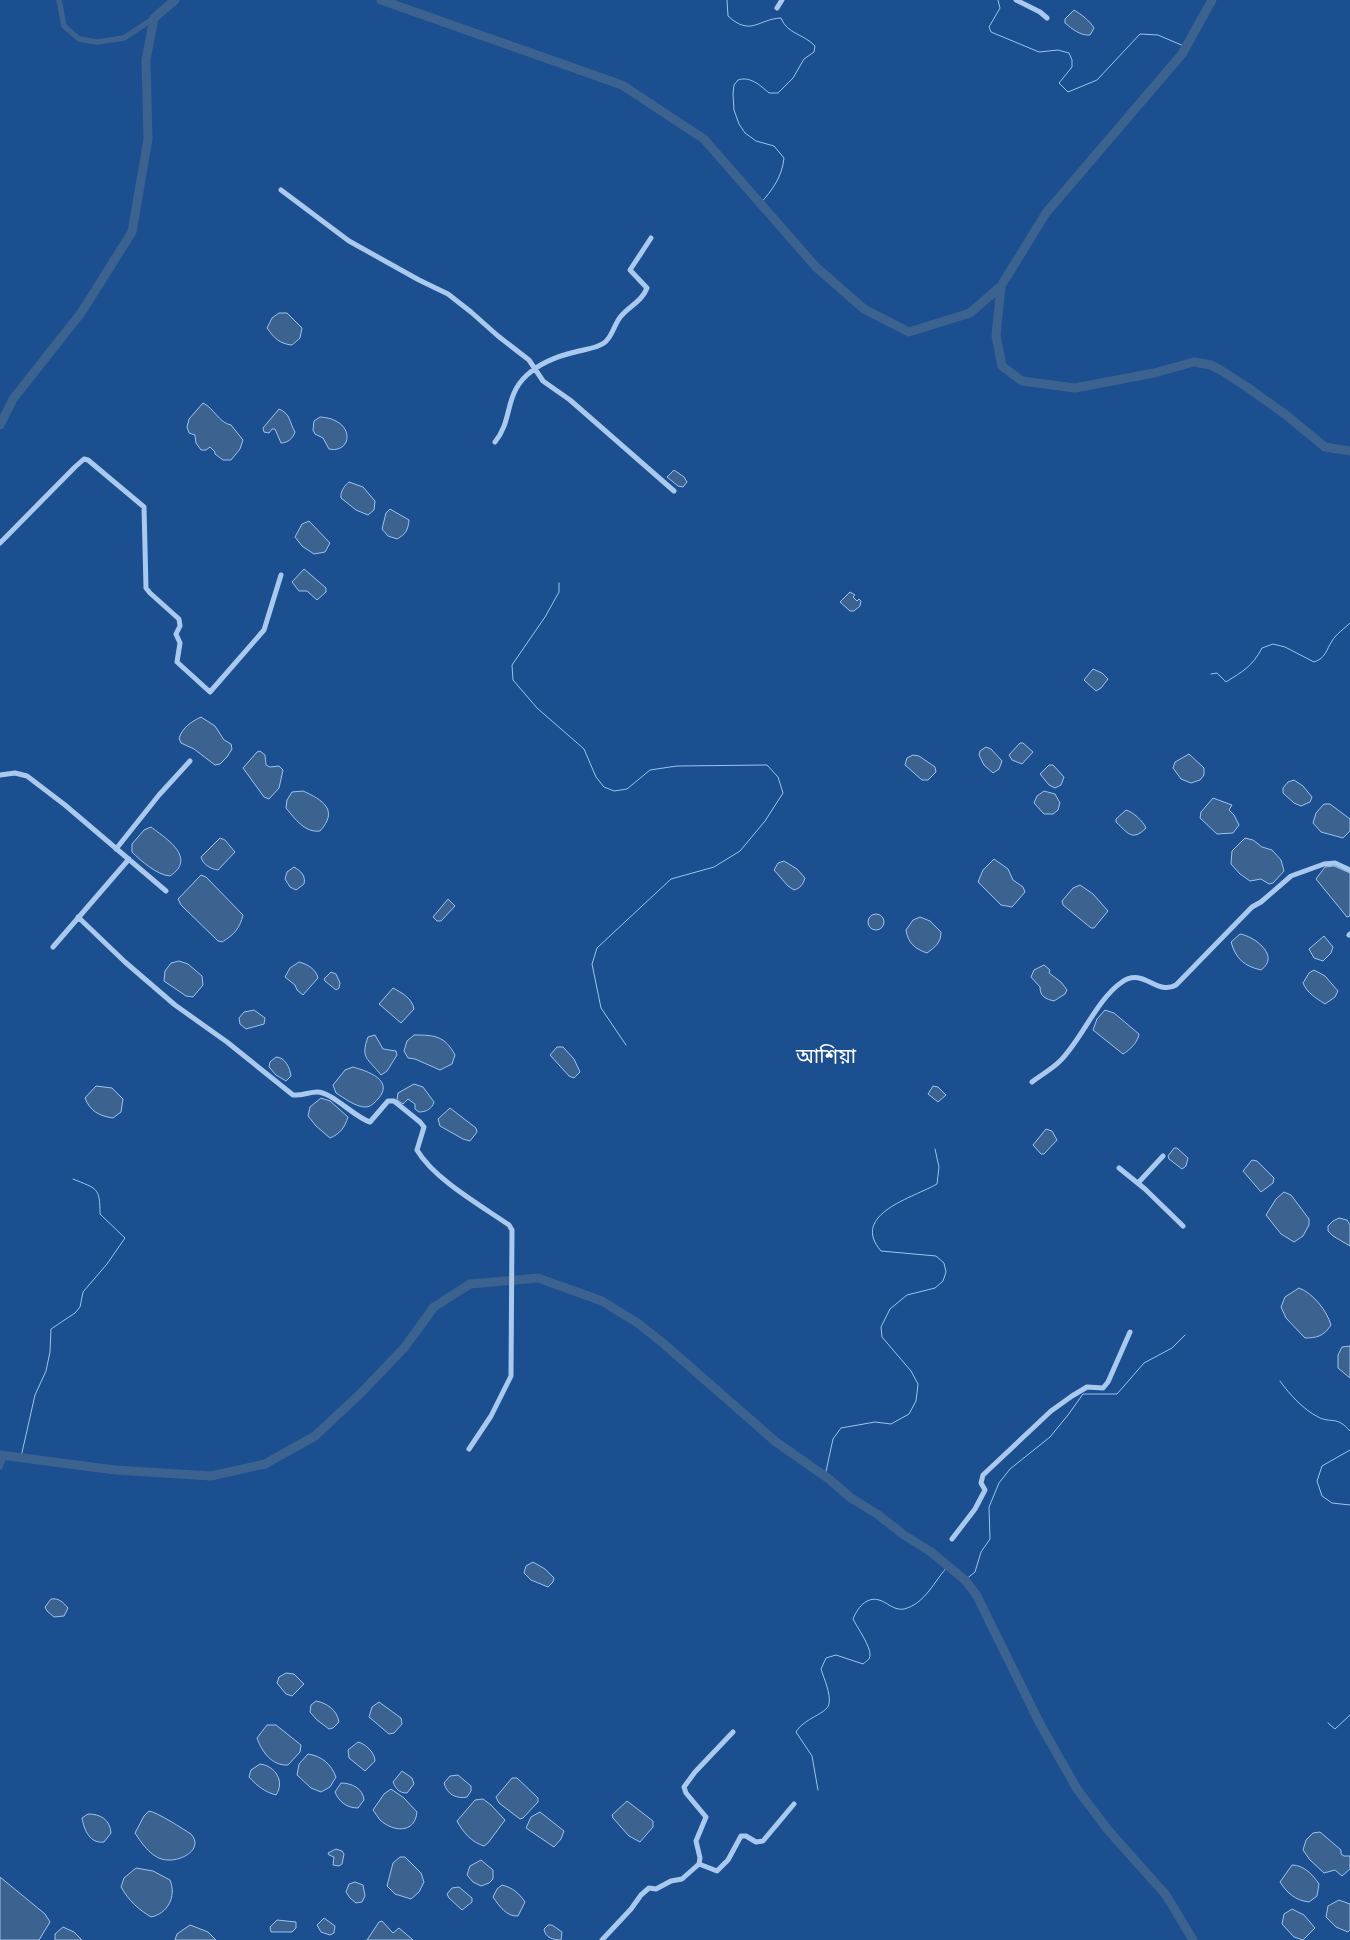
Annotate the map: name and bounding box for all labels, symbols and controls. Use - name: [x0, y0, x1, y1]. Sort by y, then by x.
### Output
- district label: আশিয়া: [795, 1044, 857, 1068]

